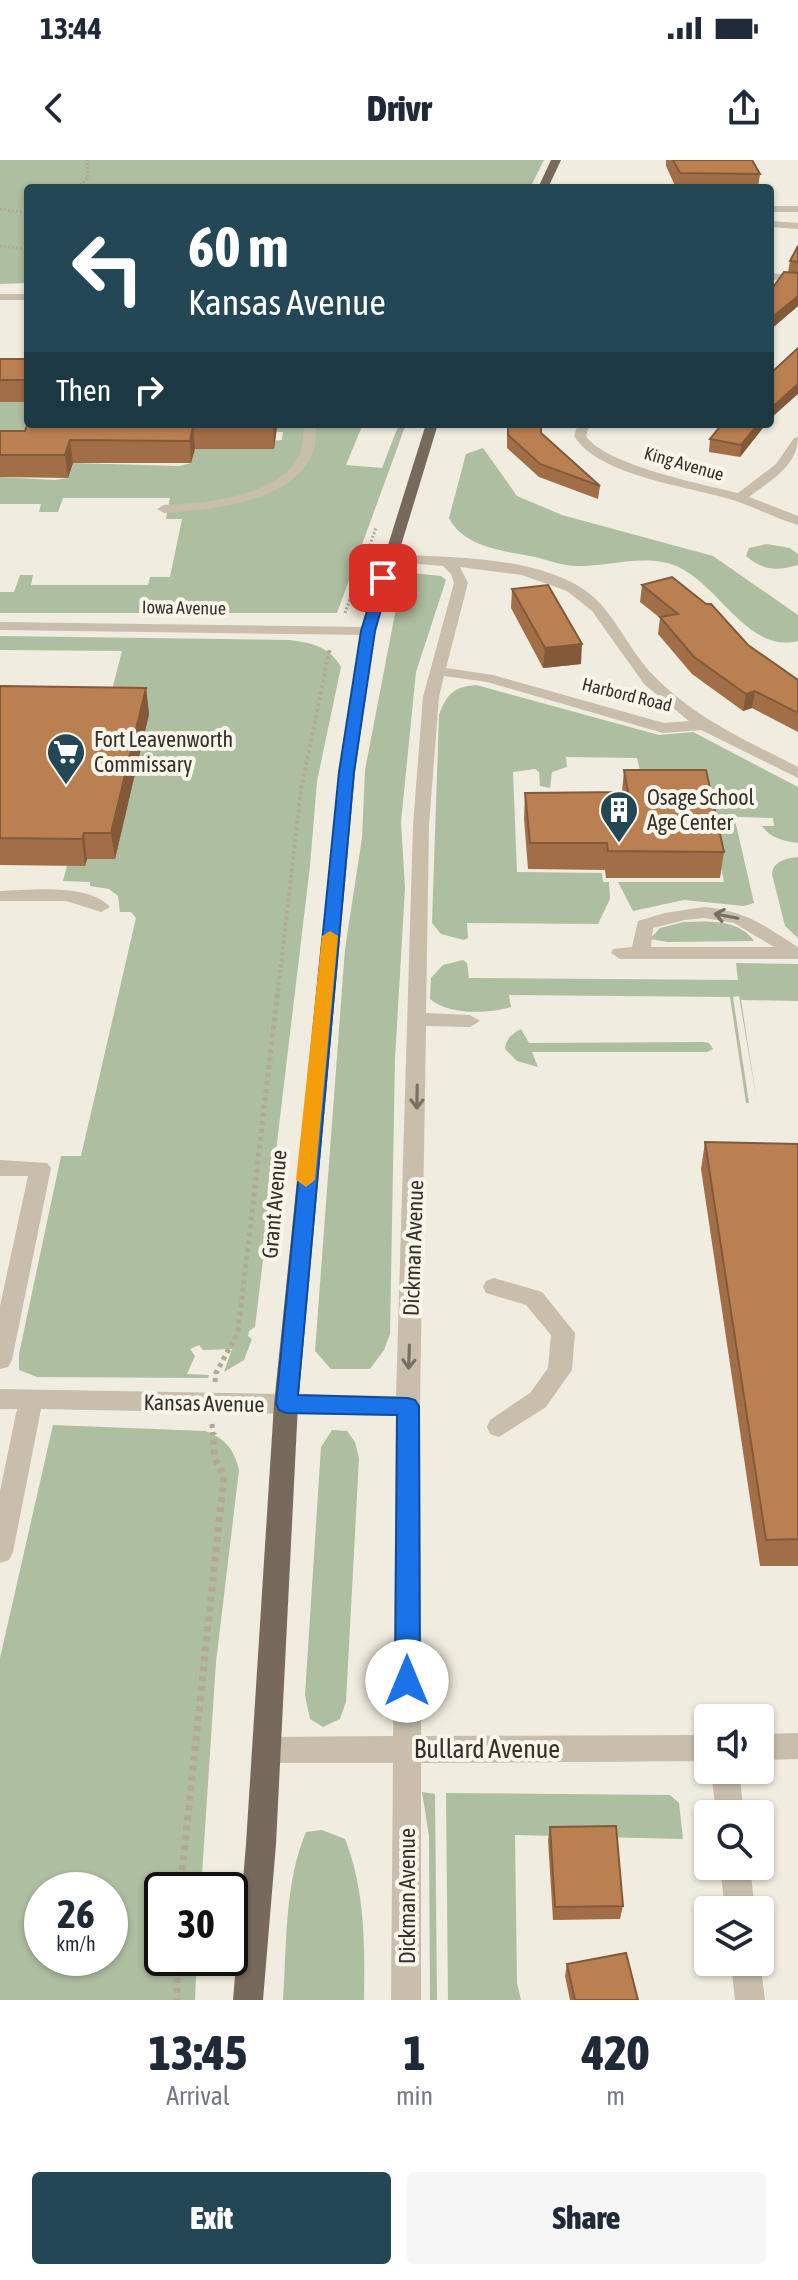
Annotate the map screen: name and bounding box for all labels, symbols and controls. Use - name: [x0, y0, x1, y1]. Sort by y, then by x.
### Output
- text: 13:44: [40, 11, 102, 45]
- icon: back: [32, 86, 76, 130]
- icon: share: [722, 86, 766, 130]
- text: Drivr: [367, 87, 431, 129]
- text: 60 m: [188, 215, 289, 279]
- icon: left: [56, 216, 160, 320]
- text: Kansas Avenue: [188, 281, 386, 323]
- icon: right: [127, 368, 171, 412]
- text: Then: [56, 373, 111, 407]
- street label: King Avenue: [642, 442, 726, 485]
- pin: [349, 544, 417, 612]
- icon: arrive: [361, 556, 405, 600]
- street label: Iowa Avenue: [142, 596, 226, 619]
- street label: Harbord Road: [580, 673, 674, 716]
- place label: Fort Leavenworth Commissary: [94, 726, 233, 777]
- supermarket icon: Fort Leavenworth Commissary: [45, 731, 87, 786]
- place label: Osage School Age Center: [647, 784, 755, 835]
- building icon: Osage School Age Center: [598, 789, 640, 844]
- one-way arrow: [713, 908, 739, 923]
- one-way arrow: [409, 1083, 425, 1110]
- street label: Grant Avenue: [256, 1149, 292, 1259]
- street label: Dickman Avenue: [398, 1180, 428, 1316]
- one-way arrow: [402, 1343, 417, 1370]
- street label: Kansas Avenue: [143, 1389, 265, 1417]
- position arrow: [365, 1639, 449, 1723]
- map controls: [694, 1704, 774, 1976]
- button: sound: [694, 1704, 774, 1784]
- street label: Bullard Avenue: [414, 1734, 560, 1764]
- button: search: [694, 1800, 774, 1880]
- street label: Dickman Avenue: [394, 1828, 420, 1964]
- speed limit sign: 30: [144, 1872, 248, 1976]
- text: 26: [57, 1891, 95, 1936]
- button: layers: [694, 1896, 774, 1976]
- text: km/h: [56, 1932, 96, 1955]
- text: 13:45: [149, 2025, 247, 2080]
- text: 1: [403, 2025, 426, 2080]
- text: 420: [582, 2025, 649, 2080]
- text: Arrival: [166, 2081, 230, 2111]
- text: min: [396, 2081, 433, 2111]
- text: m: [606, 2081, 625, 2111]
- button: Exit: [32, 2172, 391, 2264]
- button: Share: [407, 2172, 766, 2264]

